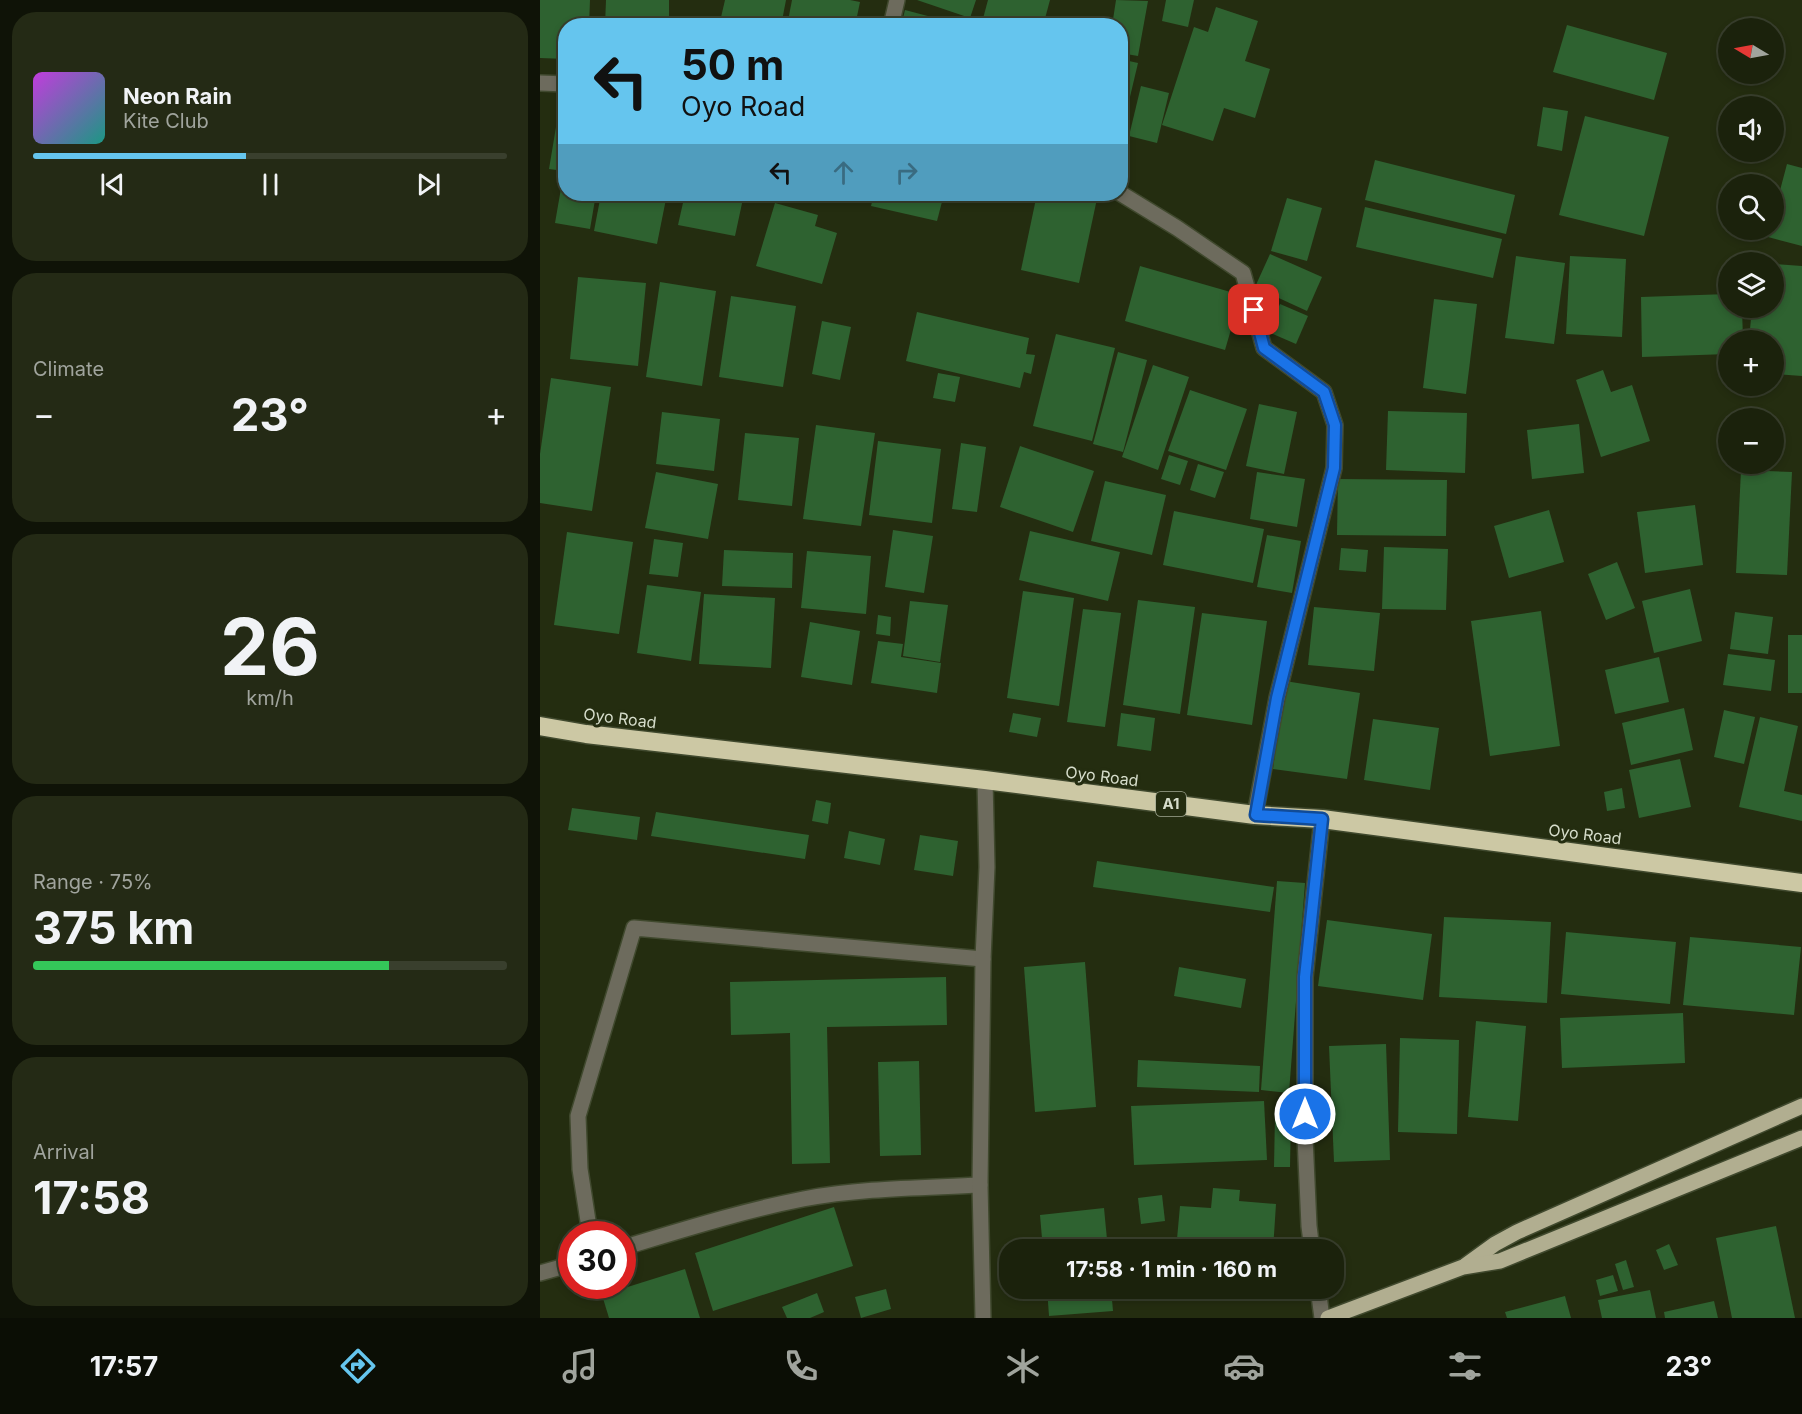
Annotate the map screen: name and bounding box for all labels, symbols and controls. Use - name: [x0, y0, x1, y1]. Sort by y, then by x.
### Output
- north arrow: [1718, 18, 1784, 84]
- map controls: [1718, 18, 1784, 474]
- text: 50 m: [681, 39, 784, 90]
- icon: left: [582, 42, 660, 120]
- text: Neon Rain: [123, 83, 232, 109]
- text: Oyo Road: [681, 90, 805, 123]
- button: sound: [1718, 96, 1784, 162]
- text: Kite Club: [123, 109, 209, 133]
- icon: left: [764, 156, 797, 189]
- icon: ahead: [827, 156, 860, 189]
- icon: right: [890, 156, 923, 189]
- icon: previous: [96, 168, 129, 201]
- icon: pause: [254, 168, 287, 201]
- icon: next: [412, 168, 445, 201]
- button: search: [1718, 174, 1784, 240]
- button: layers: [1718, 252, 1784, 318]
- pin: [1228, 284, 1279, 335]
- icon: arrive: [1237, 293, 1270, 326]
- button: +: [1718, 330, 1784, 396]
- text: Climate: [33, 357, 104, 381]
- text: 23°: [231, 387, 309, 442]
- text: −: [33, 394, 55, 434]
- text: +: [485, 394, 507, 434]
- button: −: [1718, 408, 1784, 474]
- text: 26: [220, 599, 320, 694]
- text: km/h: [246, 686, 294, 710]
- street label: Oyo Road: [582, 704, 658, 732]
- street label: Oyo Road: [1064, 762, 1140, 790]
- road number: A1: [1156, 792, 1186, 816]
- street label: Oyo Road: [1547, 820, 1623, 848]
- text: Range · 75%: [33, 870, 153, 894]
- text: 375 km: [33, 900, 194, 955]
- position arrow: [1273, 1082, 1337, 1146]
- text: Arrival: [33, 1140, 95, 1164]
- text: 17:58: [33, 1170, 150, 1225]
- speed limit sign: 30: [558, 1221, 636, 1299]
- text: 17:58 · 1 min · 160 m: [1066, 1256, 1277, 1282]
- icon: directions: [337, 1345, 379, 1387]
- icon: music: [559, 1345, 601, 1387]
- icon: phone: [780, 1345, 822, 1387]
- icon: climate: [1002, 1345, 1044, 1387]
- icon: car: [1223, 1345, 1265, 1387]
- icon: filters: [1444, 1345, 1486, 1387]
- text: 17:57: [90, 1350, 158, 1383]
- text: 23°: [1666, 1350, 1712, 1383]

